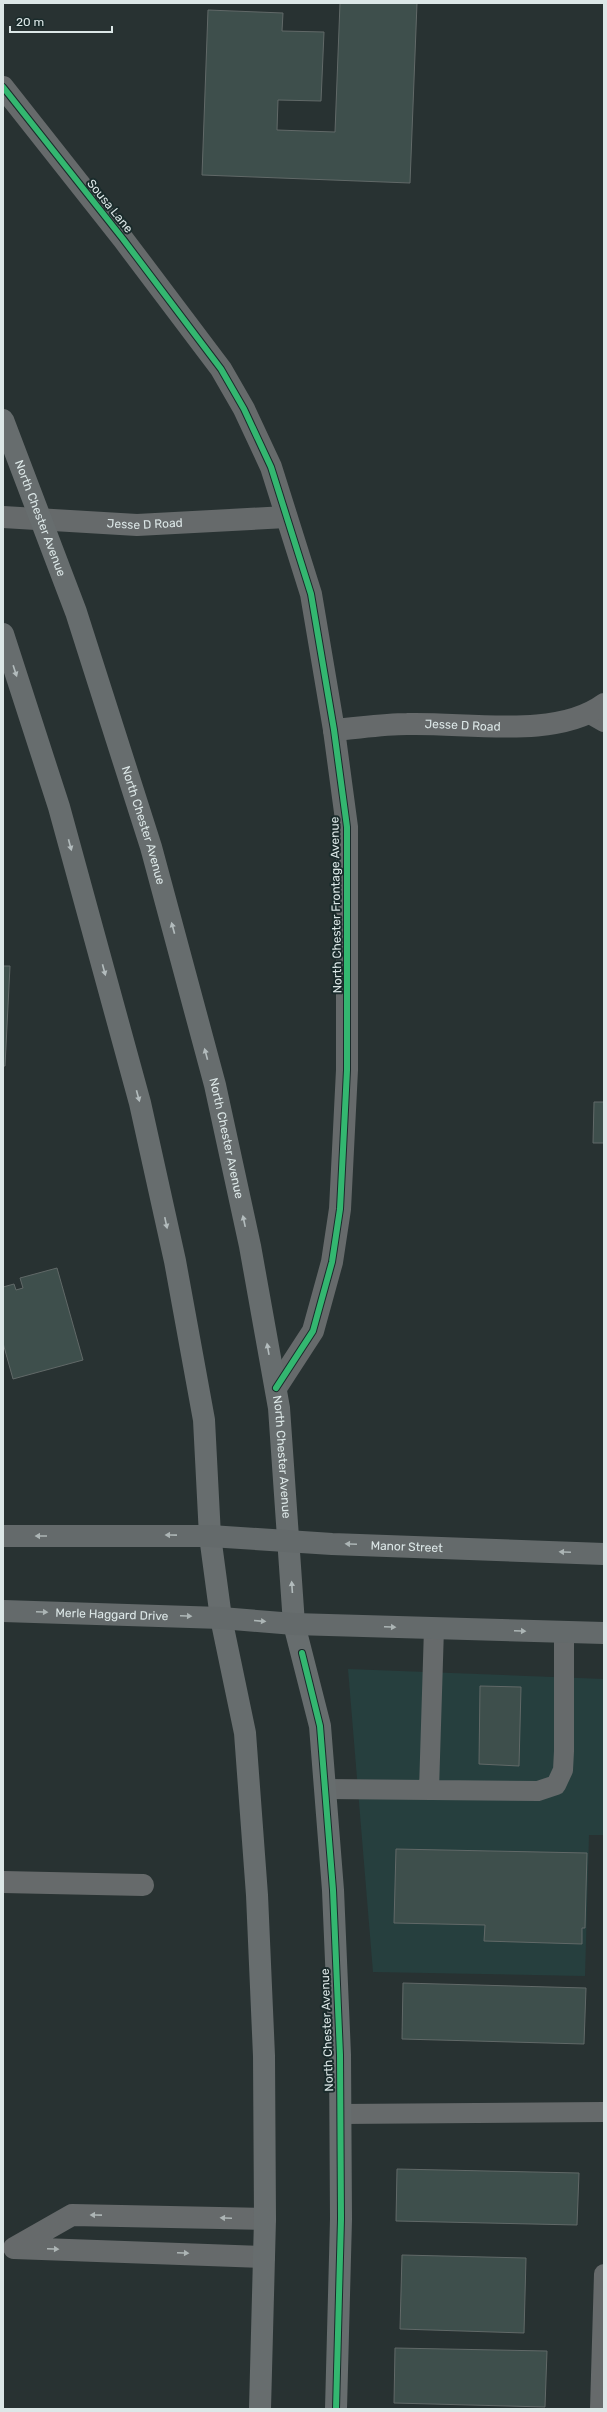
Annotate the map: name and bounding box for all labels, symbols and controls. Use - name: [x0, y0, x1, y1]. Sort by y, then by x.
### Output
- scale bar: [10, 8, 112, 34]
- text: 20 m: [16, 15, 44, 29]
- street label: Sousa Lane: [84, 176, 136, 236]
- street label: North Chester Avenue: [12, 458, 69, 579]
- street label: Jesse D Road: [106, 516, 183, 532]
- one-way arrow: [12, 665, 18, 677]
- street label: Jesse D Road: [424, 717, 501, 734]
- street label: North Chester Avenue: [119, 764, 168, 886]
- street label: North Chester Frontage Avenue: [327, 816, 345, 993]
- one-way arrow: [67, 839, 73, 851]
- one-way arrow: [170, 922, 176, 934]
- one-way arrow: [101, 965, 107, 977]
- one-way arrow: [203, 1047, 209, 1060]
- street label: North Chester Avenue: [206, 1076, 247, 1200]
- one-way arrow: [135, 1090, 141, 1102]
- one-way arrow: [241, 1215, 247, 1228]
- one-way arrow: [164, 1216, 170, 1229]
- one-way arrow: [265, 1343, 271, 1355]
- street label: North Chester Avenue: [270, 1394, 294, 1519]
- one-way arrow: [165, 1532, 177, 1539]
- one-way arrow: [34, 1533, 47, 1539]
- street label: Manor Street: [370, 1538, 443, 1555]
- one-way arrow: [345, 1541, 357, 1548]
- one-way arrow: [559, 1549, 571, 1556]
- one-way arrow: [288, 1581, 295, 1593]
- street label: Merle Haggard Drive: [55, 1606, 169, 1623]
- one-way arrow: [36, 1609, 49, 1615]
- one-way arrow: [180, 1613, 192, 1620]
- one-way arrow: [254, 1618, 266, 1624]
- one-way arrow: [384, 1623, 396, 1630]
- one-way arrow: [514, 1627, 526, 1634]
- street label: North Chester Avenue: [318, 1968, 336, 2092]
- one-way arrow: [89, 2212, 102, 2218]
- one-way arrow: [219, 2215, 232, 2221]
- one-way arrow: [47, 2246, 60, 2252]
- one-way arrow: [177, 2250, 190, 2256]

